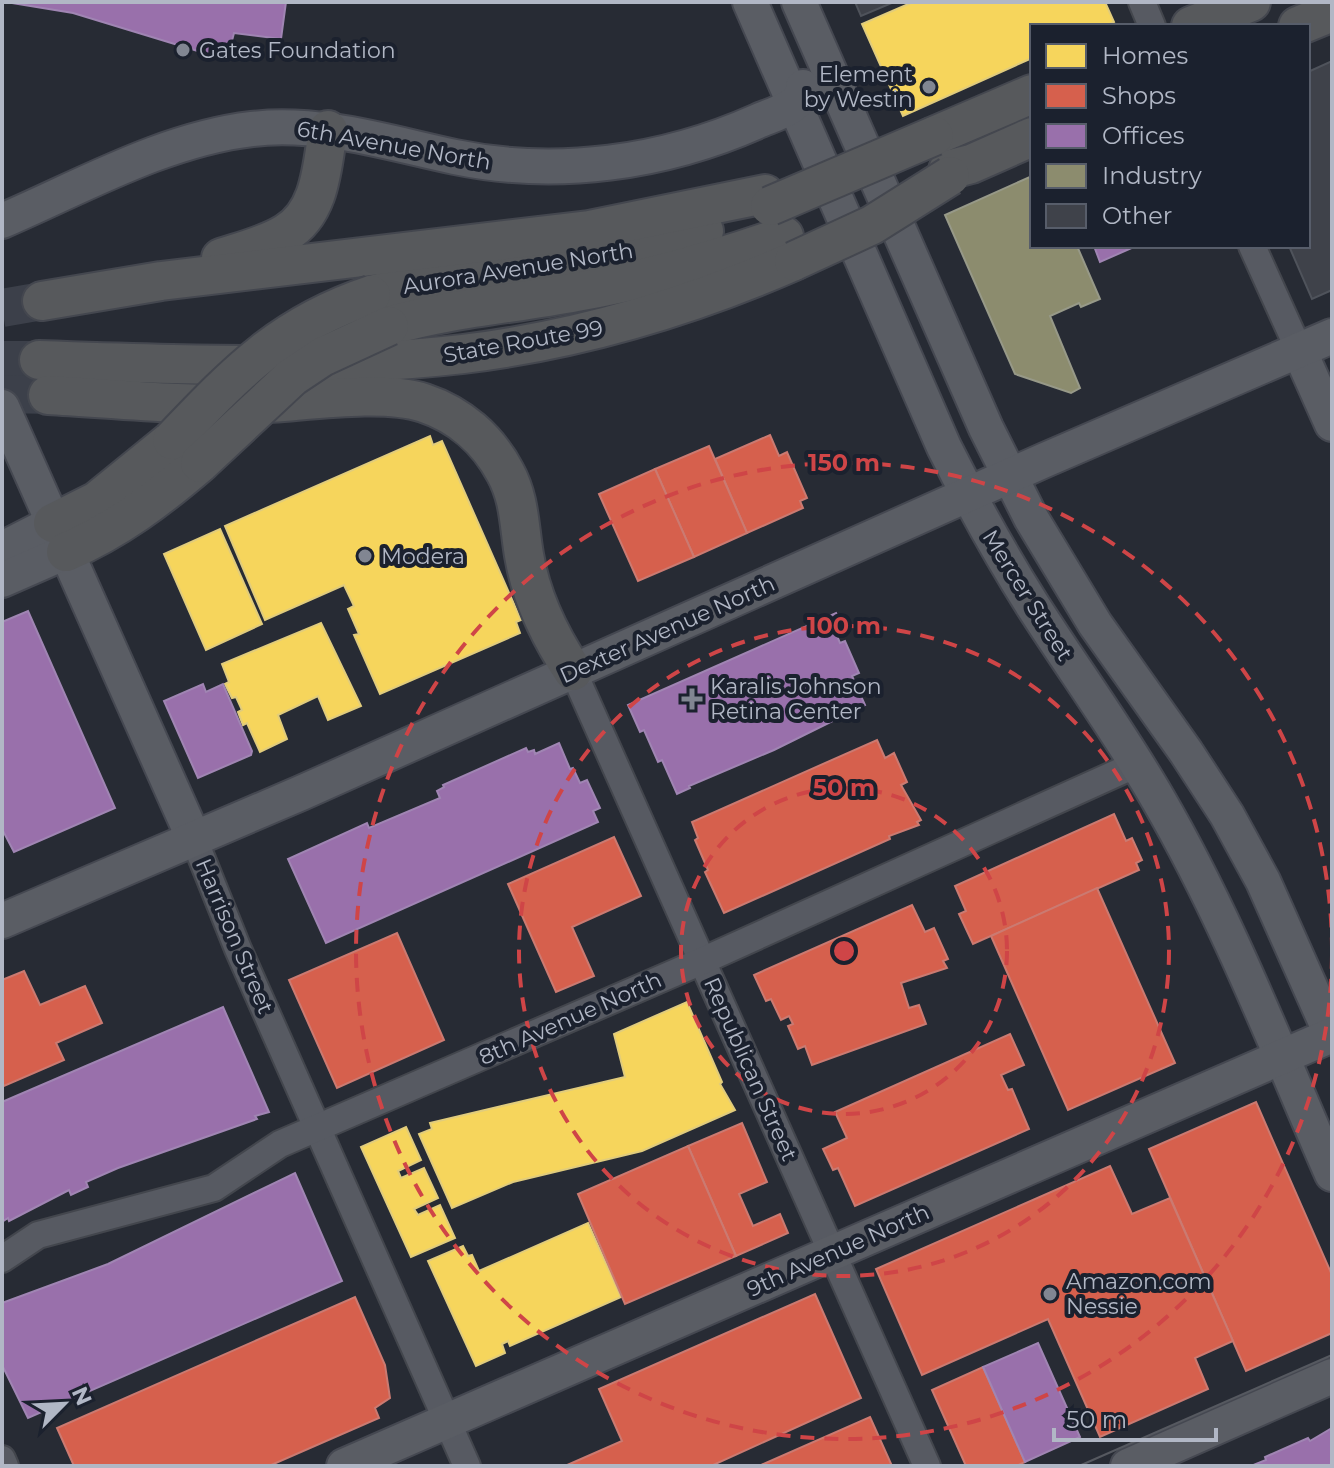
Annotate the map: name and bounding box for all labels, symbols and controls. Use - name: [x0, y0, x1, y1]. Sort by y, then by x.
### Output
- legend: [1030, 24, 1310, 248]
- place label: Gates Foundation: [199, 37, 396, 64]
- marker: Gates Foundation: [174, 41, 192, 59]
- text: Homes: [1102, 41, 1188, 70]
- place label: Element by Westin: [804, 61, 913, 113]
- marker: Element by Westin: [920, 78, 938, 96]
- text: Shops: [1102, 81, 1176, 110]
- street label: 6th Avenue North: [295, 115, 493, 176]
- text: Offices: [1102, 121, 1184, 150]
- text: Industry: [1102, 161, 1202, 190]
- text: Other: [1102, 201, 1172, 230]
- street label: Aurora Avenue North: [401, 237, 635, 300]
- street label: State Route 99: [441, 314, 605, 369]
- text: 150 m: [808, 448, 880, 477]
- street label: Mercer Street: [977, 525, 1079, 666]
- place label: Modera: [381, 543, 465, 570]
- marker: Modera: [356, 547, 374, 565]
- street label: Dexter Avenue North: [555, 570, 779, 689]
- text: 100 m: [807, 611, 881, 640]
- place label: Karalis Johnson Retina Center: [710, 673, 882, 725]
- marker: Karalis Johnson Retina Center: [681, 688, 703, 710]
- text: 50 m: [813, 773, 875, 802]
- street label: Harrison Street: [190, 855, 279, 1018]
- centre of rings: [830, 937, 858, 965]
- street label: 8th Avenue North: [475, 966, 666, 1071]
- street label: Republican Street: [698, 973, 803, 1165]
- street label: 9th Avenue North: [743, 1198, 934, 1303]
- place label: Amazon.com Nessie: [1066, 1268, 1211, 1320]
- marker: Amazon.com Nessie: [1041, 1285, 1059, 1303]
- north arrow: [24, 1364, 104, 1444]
- text: N: [66, 1382, 98, 1410]
- scale bar: [1054, 1392, 1216, 1442]
- text: 50 m: [1066, 1405, 1127, 1434]

